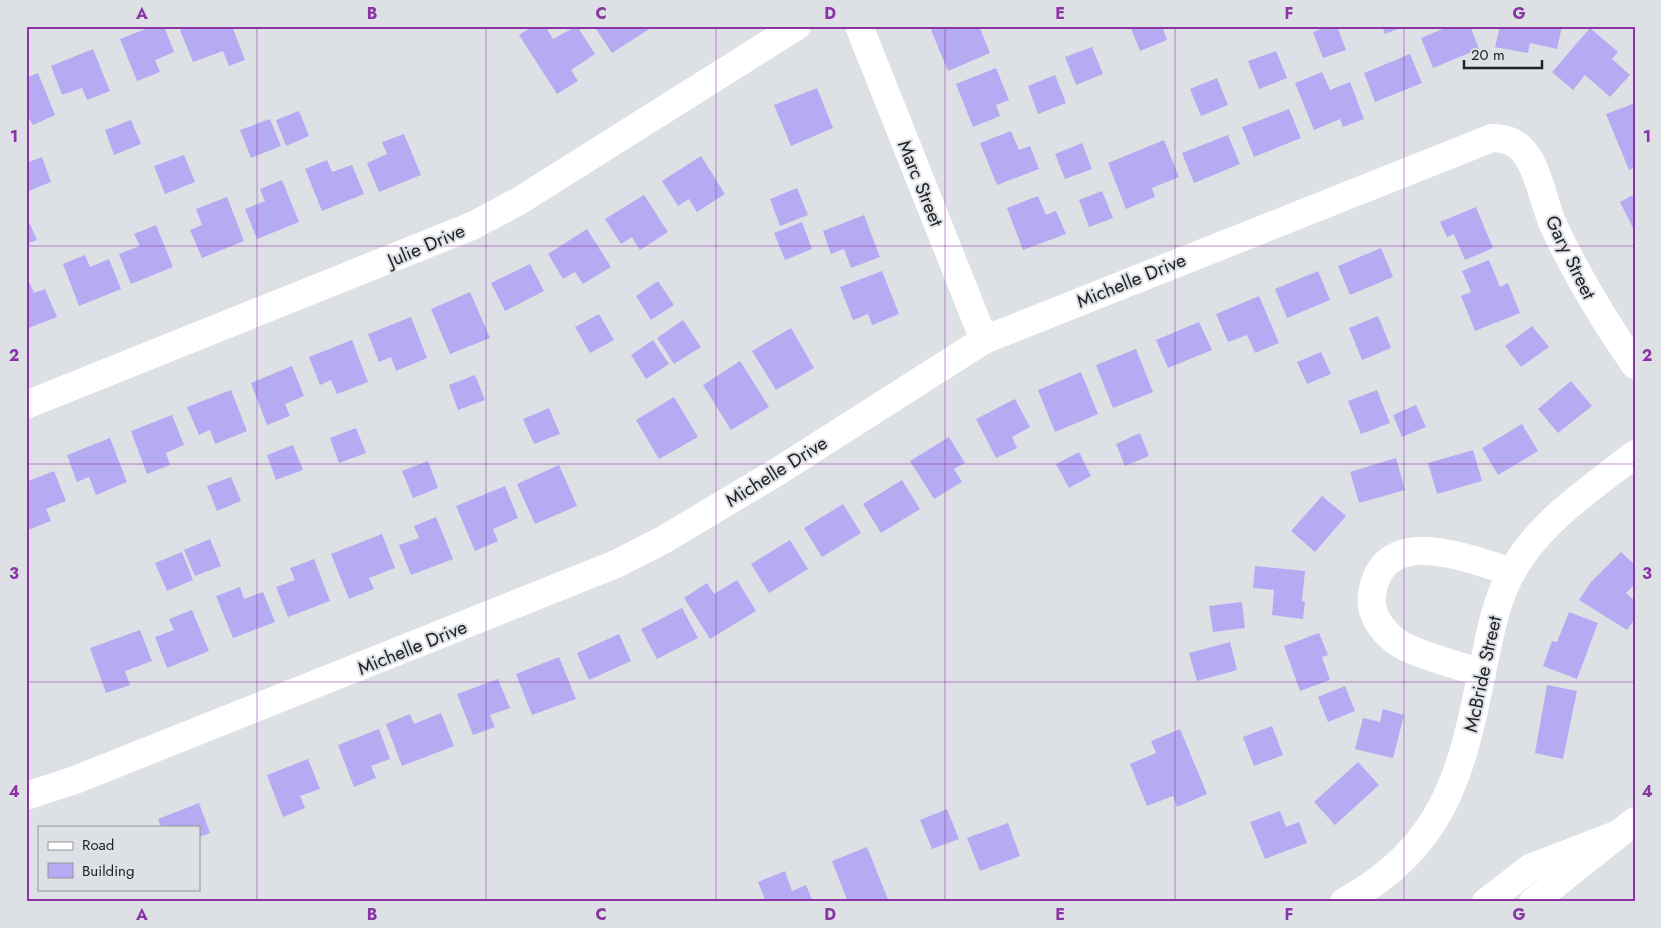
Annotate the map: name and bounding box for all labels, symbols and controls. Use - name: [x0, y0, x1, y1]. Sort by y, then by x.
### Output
- text: A: [135, 2, 148, 25]
- text: B: [367, 2, 377, 25]
- text: C: [595, 2, 607, 25]
- text: D: [824, 2, 836, 25]
- text: E: [1055, 2, 1065, 25]
- text: F: [1285, 2, 1293, 25]
- text: G: [1512, 2, 1526, 25]
- scale bar: [1464, 38, 1541, 70]
- text: 20 m: [1471, 44, 1505, 66]
- text: 1: [10, 125, 18, 148]
- text: 1: [1643, 125, 1651, 148]
- street label: Marc Street: [891, 136, 950, 231]
- street label: Gary Street: [1539, 211, 1603, 304]
- street label: Julie Drive: [381, 217, 469, 275]
- street label: Michelle Drive: [1073, 246, 1190, 315]
- text: 2: [9, 344, 19, 367]
- text: 2: [1642, 344, 1652, 367]
- street label: Michelle Drive: [720, 429, 833, 514]
- text: 3: [9, 562, 19, 585]
- text: 3: [1642, 562, 1652, 585]
- street label: Michelle Drive: [354, 613, 471, 682]
- street label: McBride Street: [1457, 613, 1508, 735]
- text: 4: [8, 780, 20, 803]
- text: 4: [1641, 780, 1653, 803]
- legend: [38, 826, 200, 890]
- text: Road: [82, 834, 114, 856]
- text: Building: [82, 860, 134, 882]
- text: A: [135, 903, 148, 926]
- text: B: [367, 903, 377, 926]
- text: C: [595, 903, 607, 926]
- text: D: [824, 903, 836, 926]
- text: E: [1055, 903, 1065, 926]
- text: F: [1285, 903, 1293, 926]
- text: G: [1512, 903, 1526, 926]

